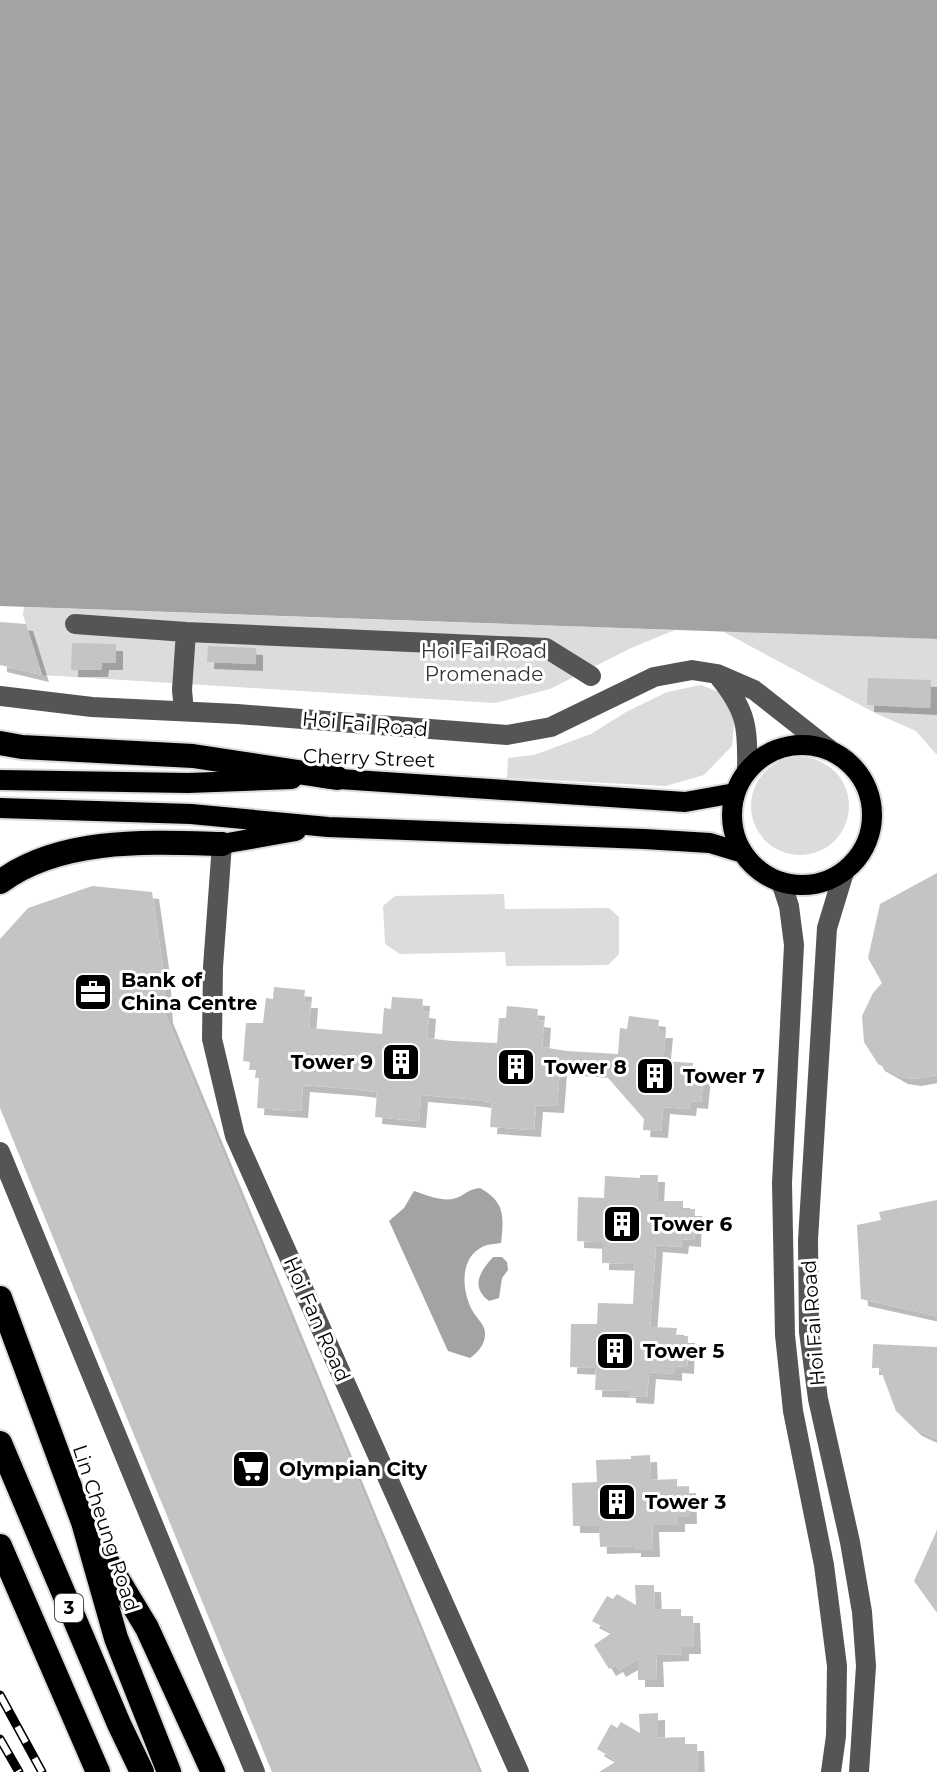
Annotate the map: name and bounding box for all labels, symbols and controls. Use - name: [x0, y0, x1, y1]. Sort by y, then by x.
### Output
- park label: Hoi Fai Road Promenade: [421, 639, 547, 686]
- street label: Hoi Fai Road: [301, 707, 429, 741]
- street label: Cherry Street: [303, 744, 435, 772]
- place label: Bank of China Centre: [121, 968, 257, 1015]
- office icon: Bank of China Centre: [72, 971, 114, 1013]
- building icon: Tower 9: [380, 1041, 422, 1083]
- building icon: Tower 8: [495, 1046, 537, 1088]
- place label: Tower 9: [291, 1050, 373, 1074]
- place label: Tower 8: [544, 1055, 627, 1079]
- building icon: Tower 7: [634, 1055, 676, 1097]
- place label: Tower 7: [683, 1064, 765, 1088]
- building icon: Tower 6: [601, 1203, 643, 1245]
- place label: Tower 6: [650, 1212, 732, 1236]
- street label: Hoi Fan Road: [279, 1253, 355, 1385]
- street label: Hoi Fai Road: [797, 1259, 829, 1387]
- building icon: Tower 5: [594, 1330, 636, 1372]
- place label: Tower 5: [643, 1339, 724, 1363]
- street label: Lin Cheung Road: [68, 1442, 144, 1614]
- supermarket icon: Olympian City: [230, 1448, 272, 1490]
- place label: Olympian City: [279, 1457, 428, 1481]
- building icon: Tower 3: [596, 1481, 638, 1523]
- place label: Tower 3: [645, 1490, 726, 1514]
- road number: 3: [55, 1594, 83, 1622]

